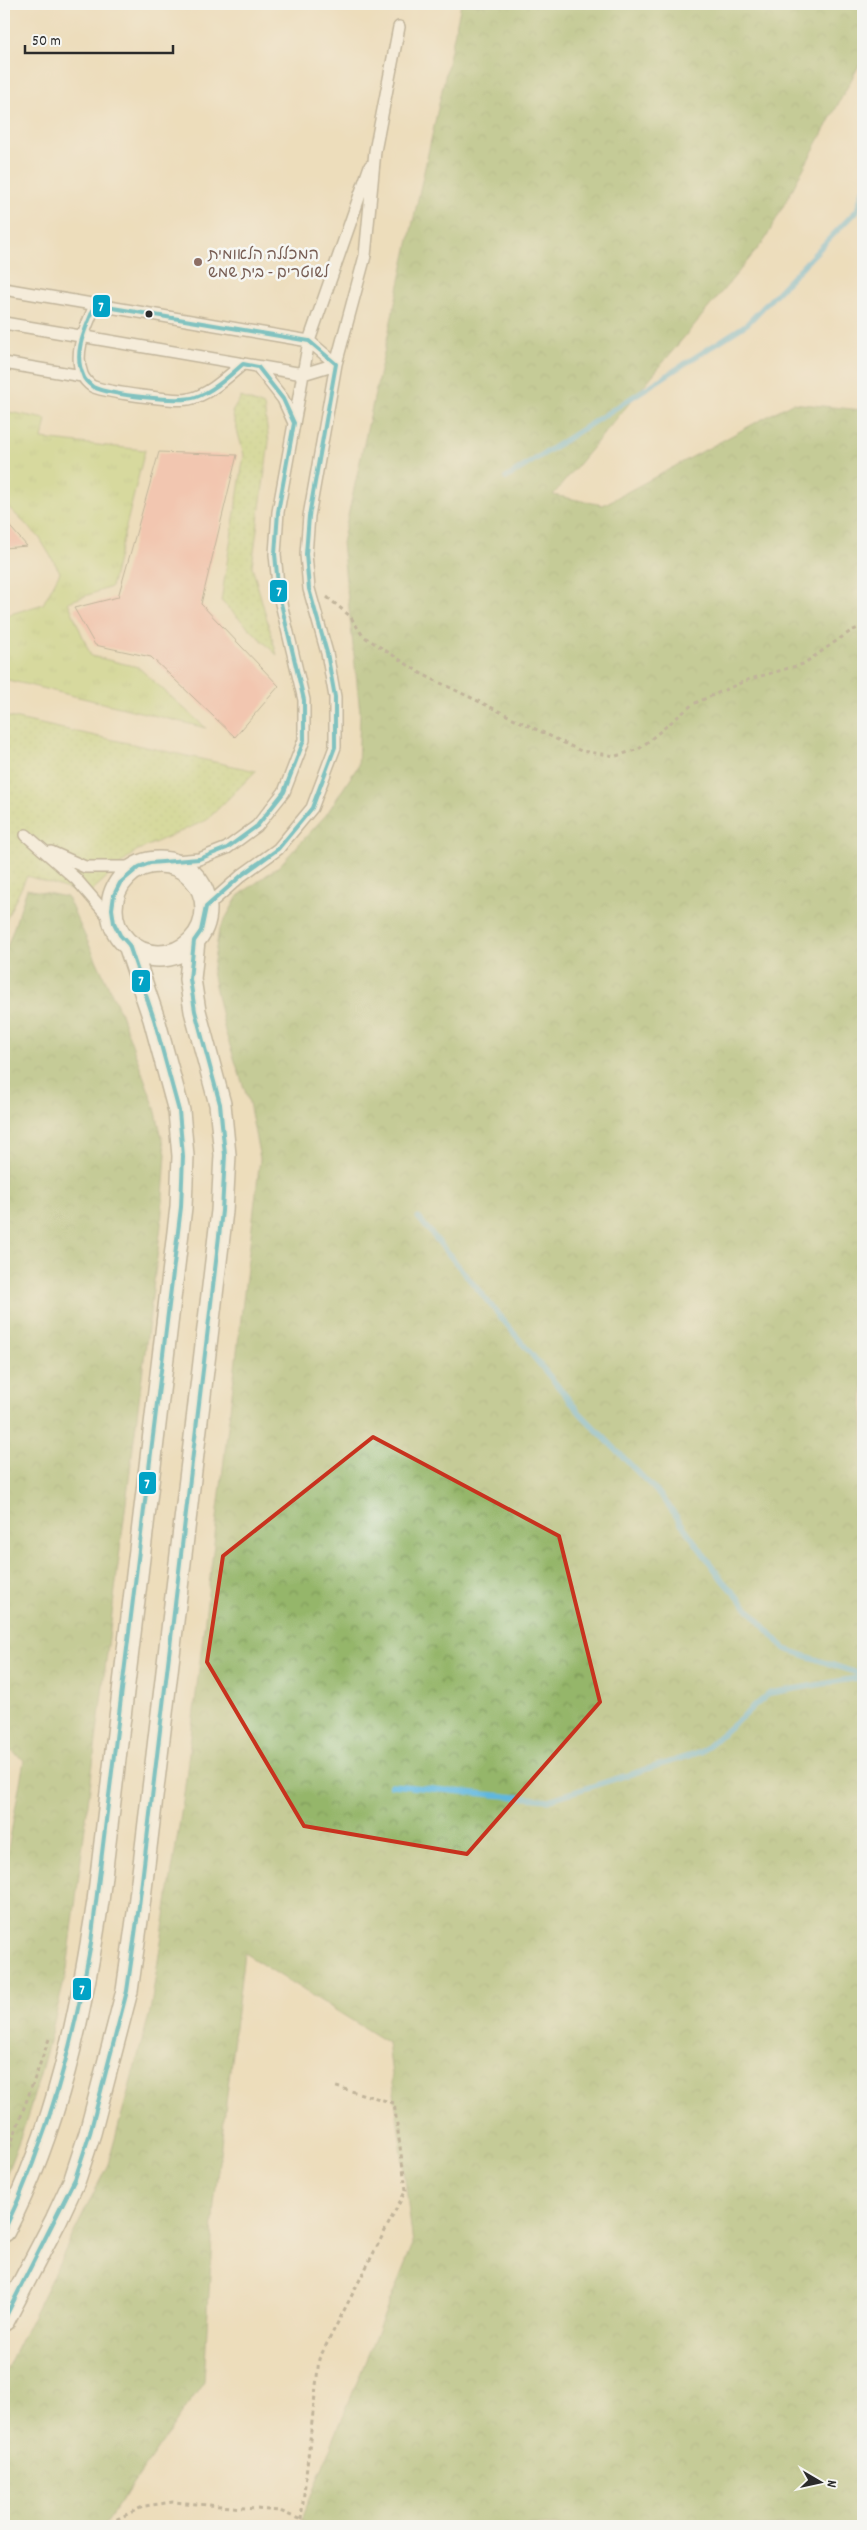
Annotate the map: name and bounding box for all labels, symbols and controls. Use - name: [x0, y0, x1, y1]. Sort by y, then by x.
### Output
- scale bar: [25, 22, 172, 54]
- text: 50 m: [32, 31, 61, 53]
- place label: המכללה הלאומית לשוטרים - בית שמש: [207, 244, 330, 285]
- marker: המכללה הלאומית לשוטרים - בית שמש: [192, 256, 204, 268]
- line badge: 7: [92, 294, 111, 318]
- text: 7: [98, 298, 104, 318]
- unlabelled marker: [144, 309, 154, 319]
- line badge: 7: [269, 579, 288, 603]
- text: 7: [276, 583, 282, 603]
- line badge: 7: [131, 969, 151, 993]
- text: 7: [138, 972, 144, 992]
- line badge: 7: [138, 1471, 157, 1495]
- text: 7: [144, 1475, 150, 1495]
- line badge: 7: [72, 1977, 92, 2001]
- text: 7: [79, 1981, 85, 2001]
- north arrow: [794, 2458, 844, 2508]
- text: N: [820, 2479, 841, 2489]

